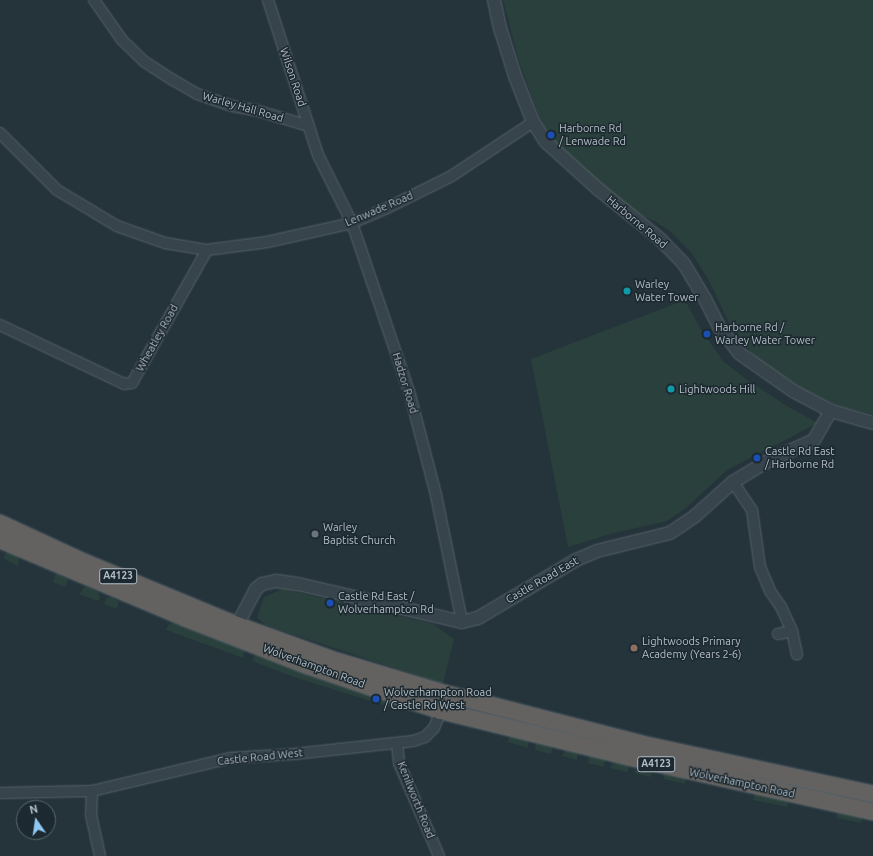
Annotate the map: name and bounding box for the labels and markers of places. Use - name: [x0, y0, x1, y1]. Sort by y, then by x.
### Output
- place label: Harborne Rd / Lenwade Rd: [559, 122, 626, 148]
- marker: Harborne Rd / Lenwade Rd: [546, 130, 556, 140]
- place label: Warley Water Tower: [635, 278, 698, 304]
- marker: Warley Water Tower: [622, 286, 632, 296]
- place label: Harborne Rd / Warley Water Tower: [715, 321, 815, 347]
- marker: Harborne Rd / Warley Water Tower: [702, 329, 712, 339]
- place label: Lightwoods Hill: [679, 382, 755, 396]
- marker: Lightwoods Hill: [666, 384, 676, 394]
- place label: Castle Rd East / Harborne Rd: [765, 445, 835, 471]
- marker: Castle Rd East / Harborne Rd: [752, 453, 762, 463]
- place label: Warley Baptist Church: [323, 521, 396, 547]
- marker: Warley Baptist Church: [310, 529, 320, 539]
- place label: Castle Rd East / Wolverhampton Rd: [338, 590, 434, 616]
- marker: Castle Rd East / Wolverhampton Rd: [325, 598, 335, 608]
- place label: Lightwoods Primary Academy (Years 2-6): [642, 635, 741, 661]
- marker: Lightwoods Primary Academy (Years 2-6): [629, 643, 639, 653]
- place label: Wolverhampton Road / Castle Rd West: [384, 686, 492, 712]
- marker: Wolverhampton Road / Castle Rd West: [371, 694, 381, 704]

